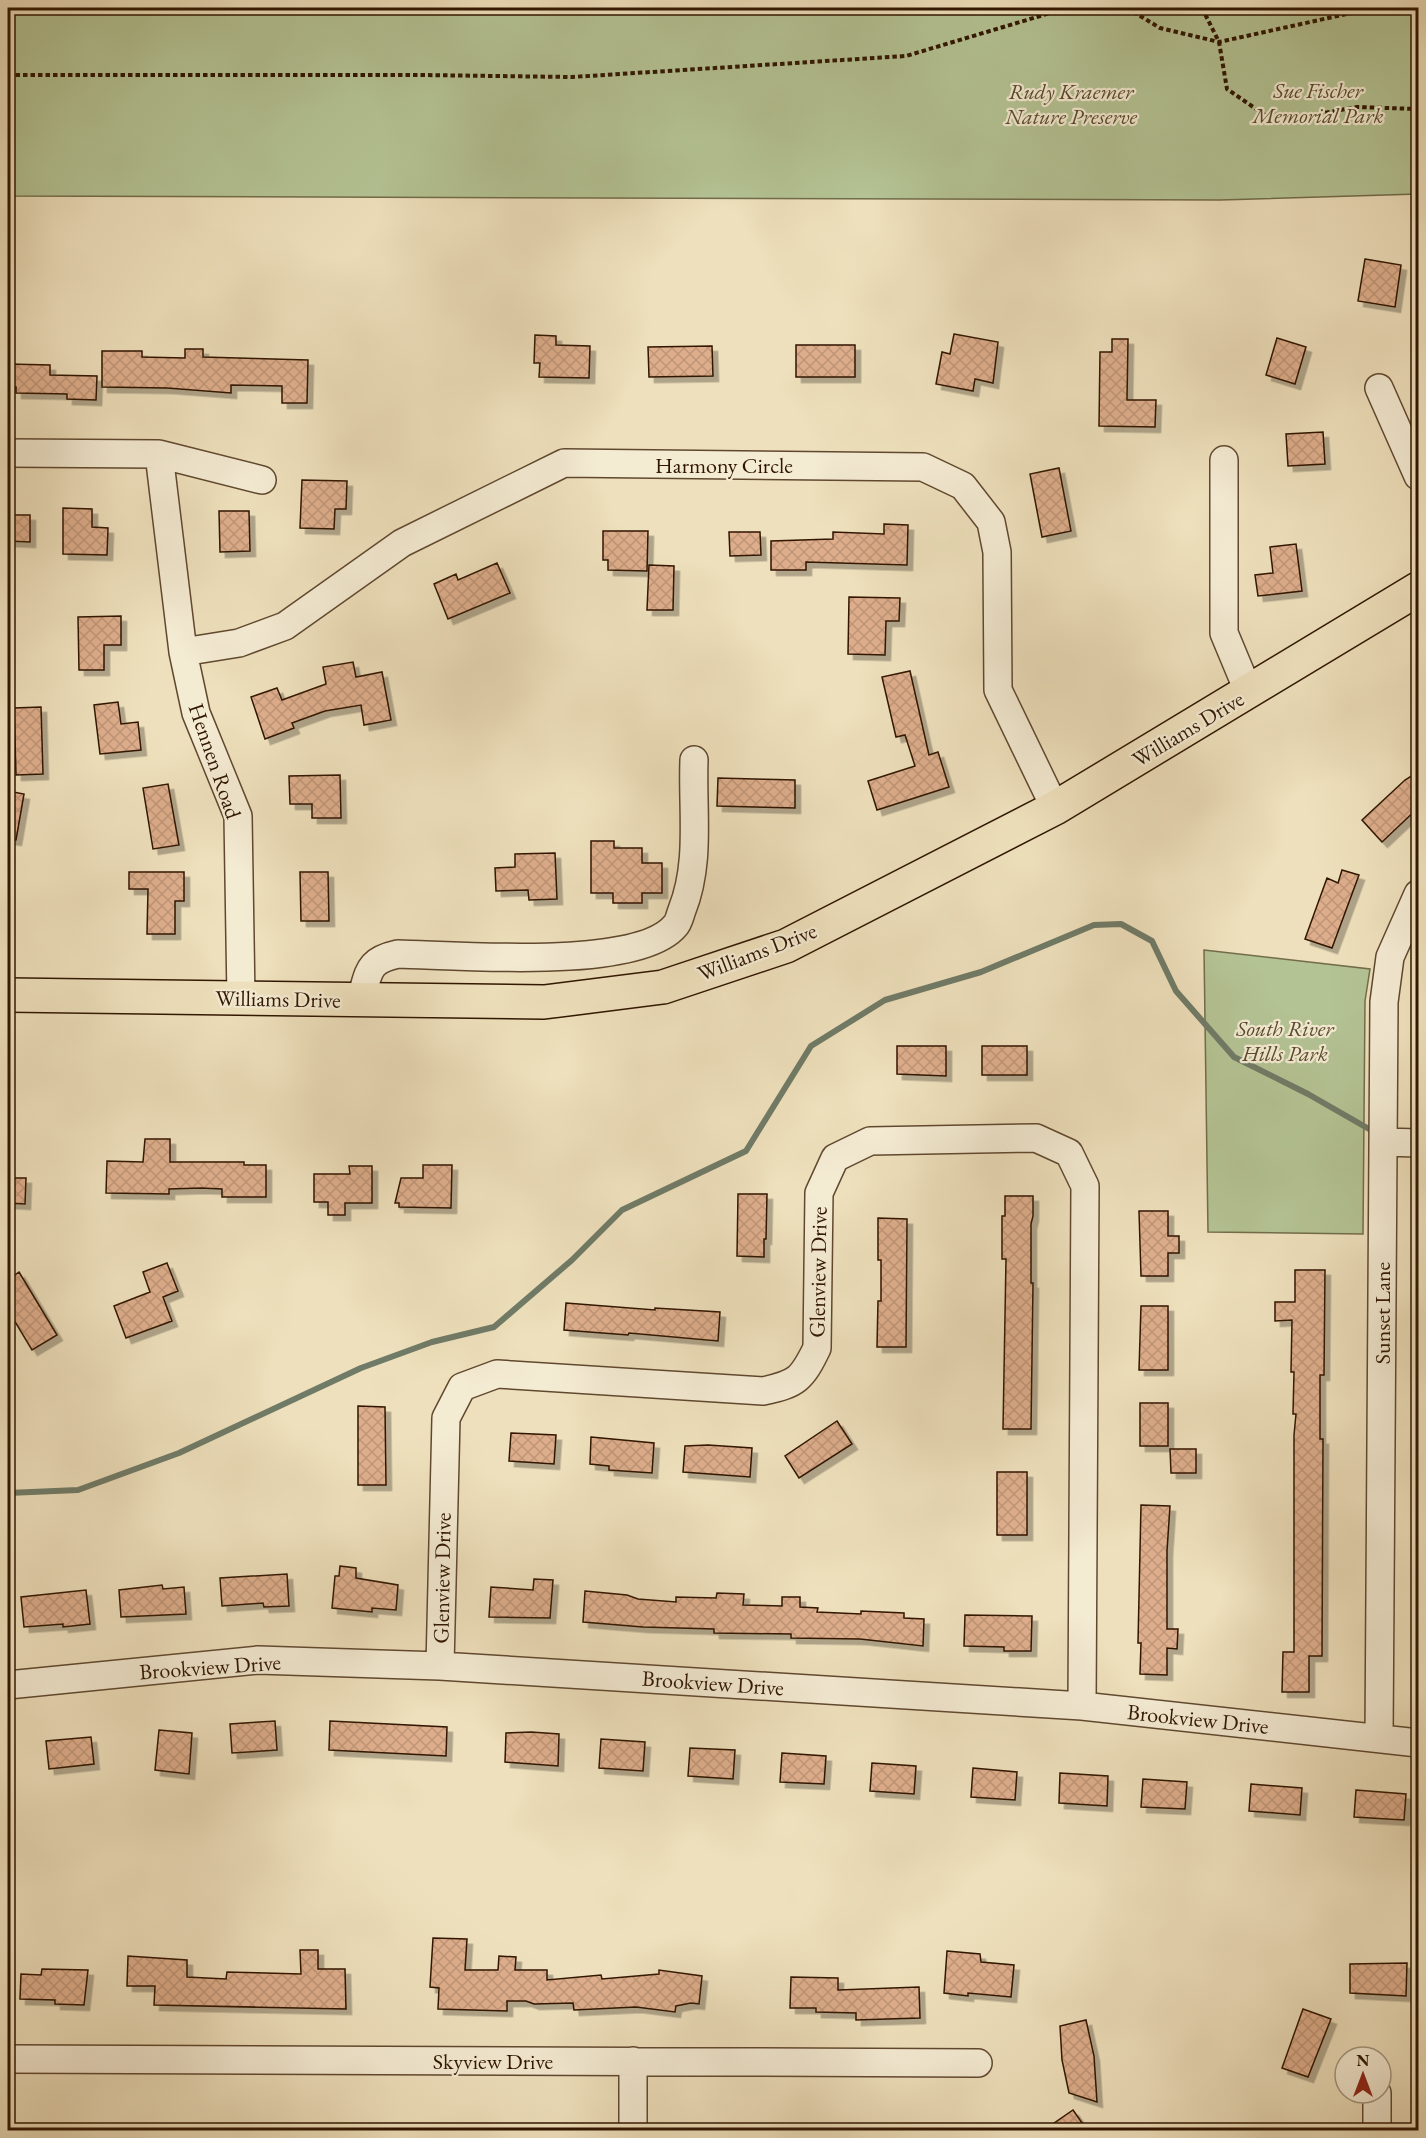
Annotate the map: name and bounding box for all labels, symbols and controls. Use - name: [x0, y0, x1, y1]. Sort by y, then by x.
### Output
- park label: Sue Fischer Memorial Park: [1250, 76, 1384, 130]
- park label: Rudy Kraemer Nature Preserve: [1004, 77, 1138, 131]
- street label: Harmony Circle: [655, 451, 793, 480]
- street label: Williams Drive: [1127, 684, 1250, 774]
- street label: Hennen Road: [182, 699, 249, 823]
- street label: Williams Drive: [693, 916, 821, 988]
- street label: Williams Drive: [215, 983, 341, 1015]
- park label: South River Hills Park: [1235, 1014, 1335, 1068]
- street label: Glenview Drive: [802, 1206, 834, 1338]
- street label: Sunset Lane: [1368, 1261, 1397, 1364]
- street label: Glenview Drive: [426, 1512, 458, 1644]
- street label: Brookview Drive: [138, 1648, 282, 1686]
- street label: Brookview Drive: [641, 1664, 785, 1702]
- street label: Brookview Drive: [1126, 1697, 1271, 1741]
- north arrow: [1333, 2045, 1393, 2105]
- street label: Skyview Drive: [433, 2047, 554, 2076]
- text: N: [1357, 2050, 1370, 2071]

